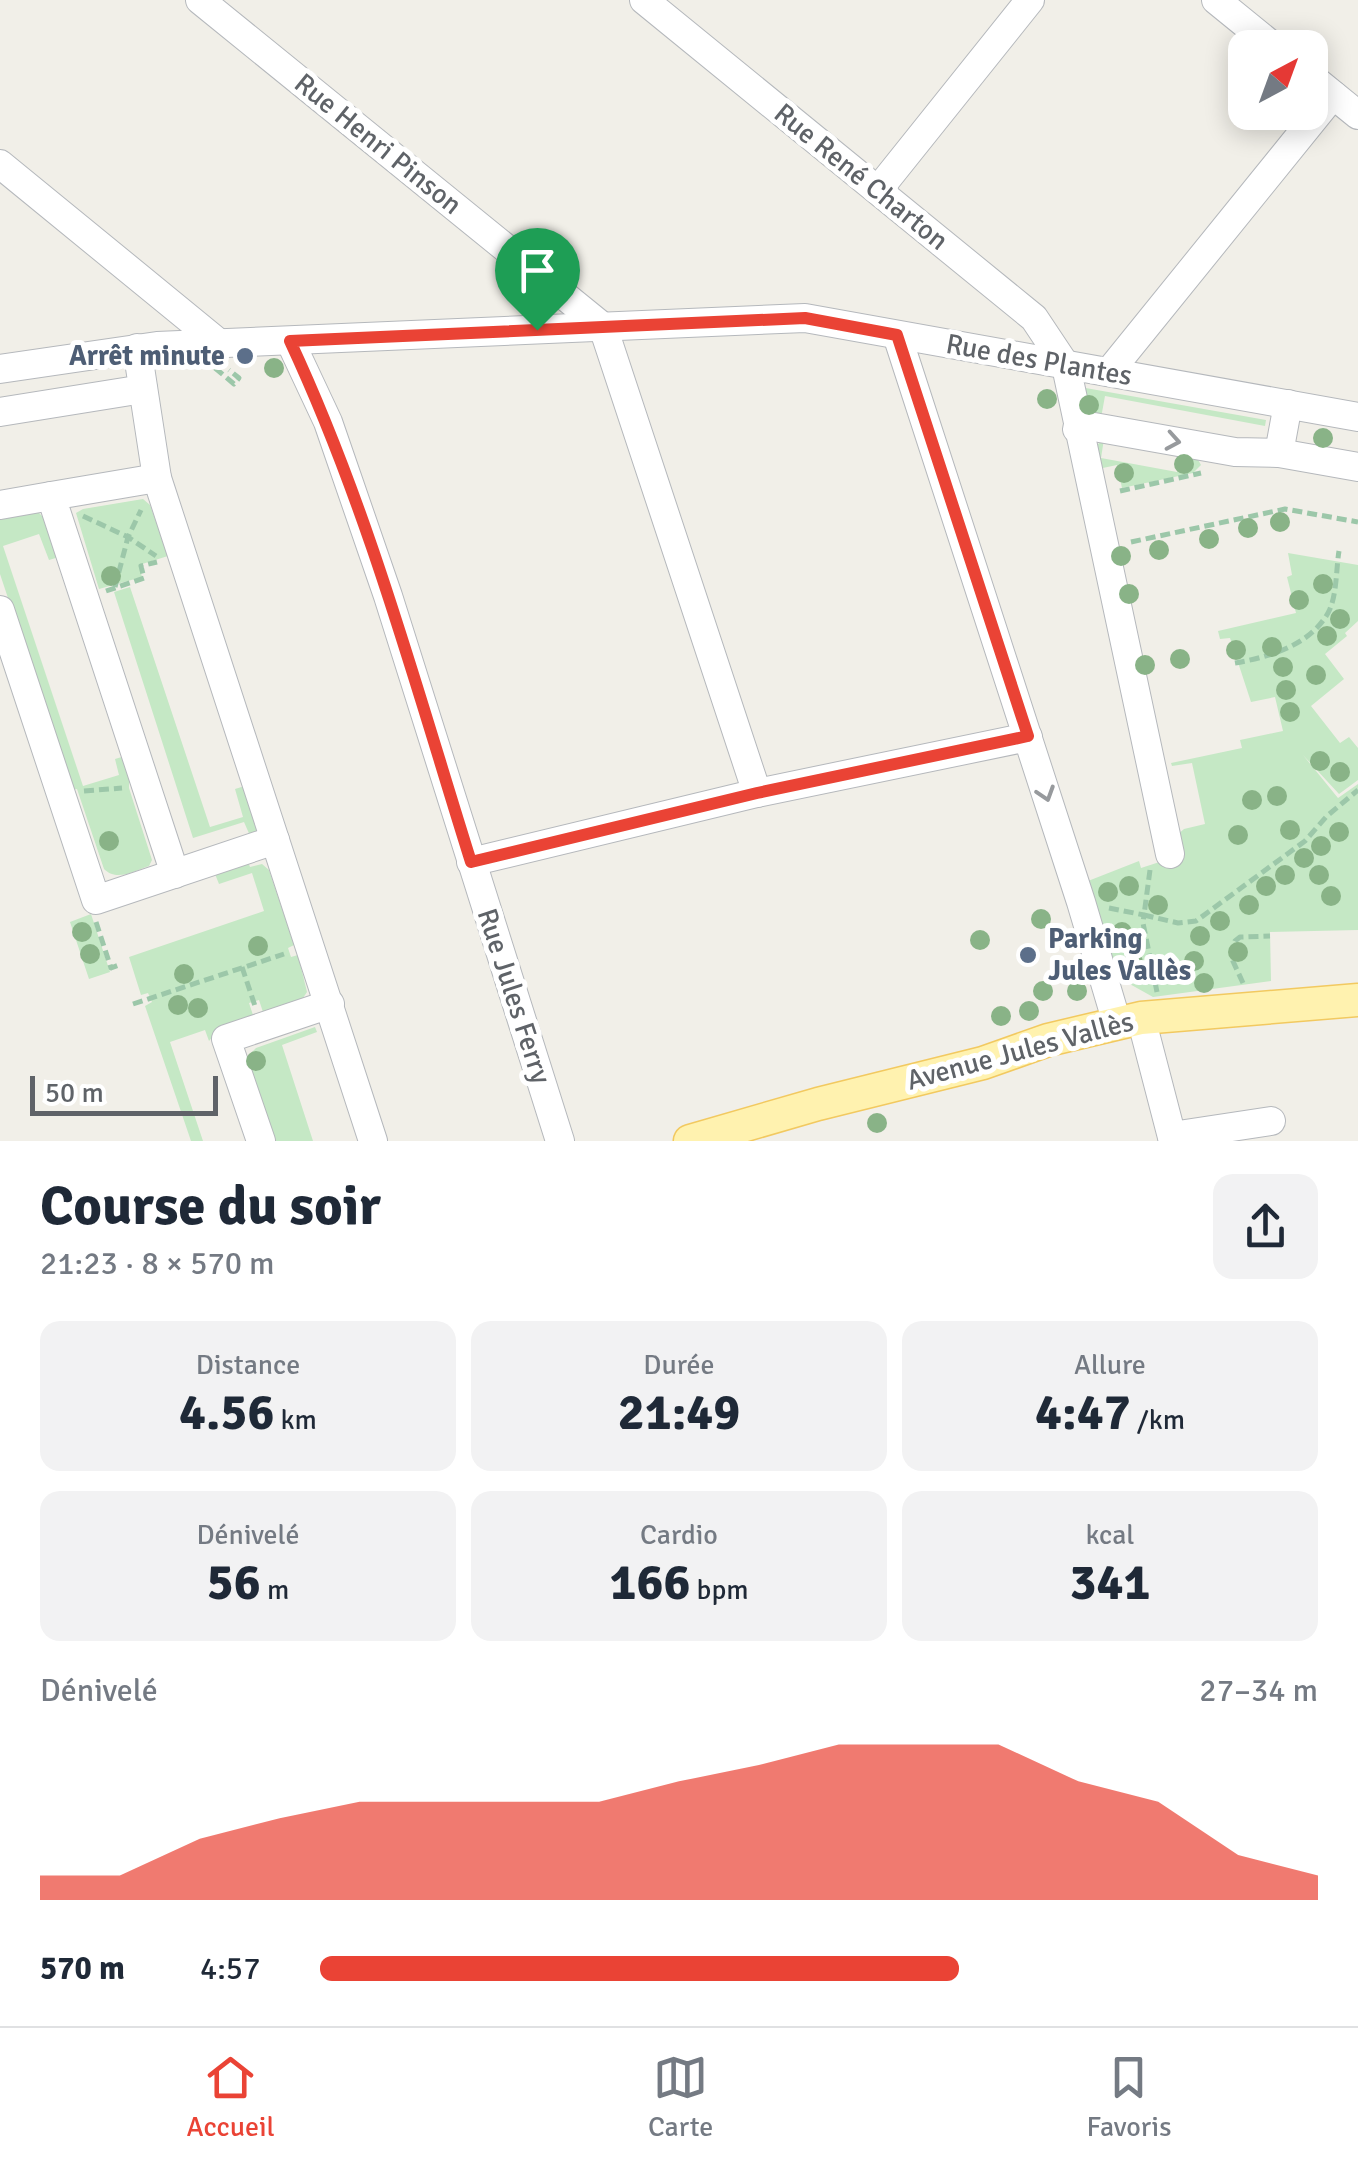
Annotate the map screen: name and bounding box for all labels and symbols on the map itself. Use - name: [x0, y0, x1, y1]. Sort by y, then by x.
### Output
- north arrow: [1228, 30, 1328, 130]
- street label: Rue Henri Pinson: [288, 66, 468, 222]
- street label: Rue René Charton: [767, 96, 955, 258]
- pin: [495, 228, 580, 331]
- street label: Rue des Plantes: [943, 327, 1135, 393]
- place label: Arrêt minute: [69, 339, 225, 373]
- marker: Arrêt minute: [234, 345, 256, 367]
- one-way arrow: [1165, 430, 1182, 451]
- one-way arrow: [1035, 785, 1055, 802]
- street label: Rue Jules Ferry: [470, 904, 558, 1088]
- place label: Parking Jules Vallès: [1048, 922, 1191, 988]
- marker: Parking Jules Vallès: [1017, 944, 1039, 966]
- street label: Avenue Jules Vallès: [903, 1004, 1137, 1098]
- scale bar: [30, 1071, 218, 1116]

